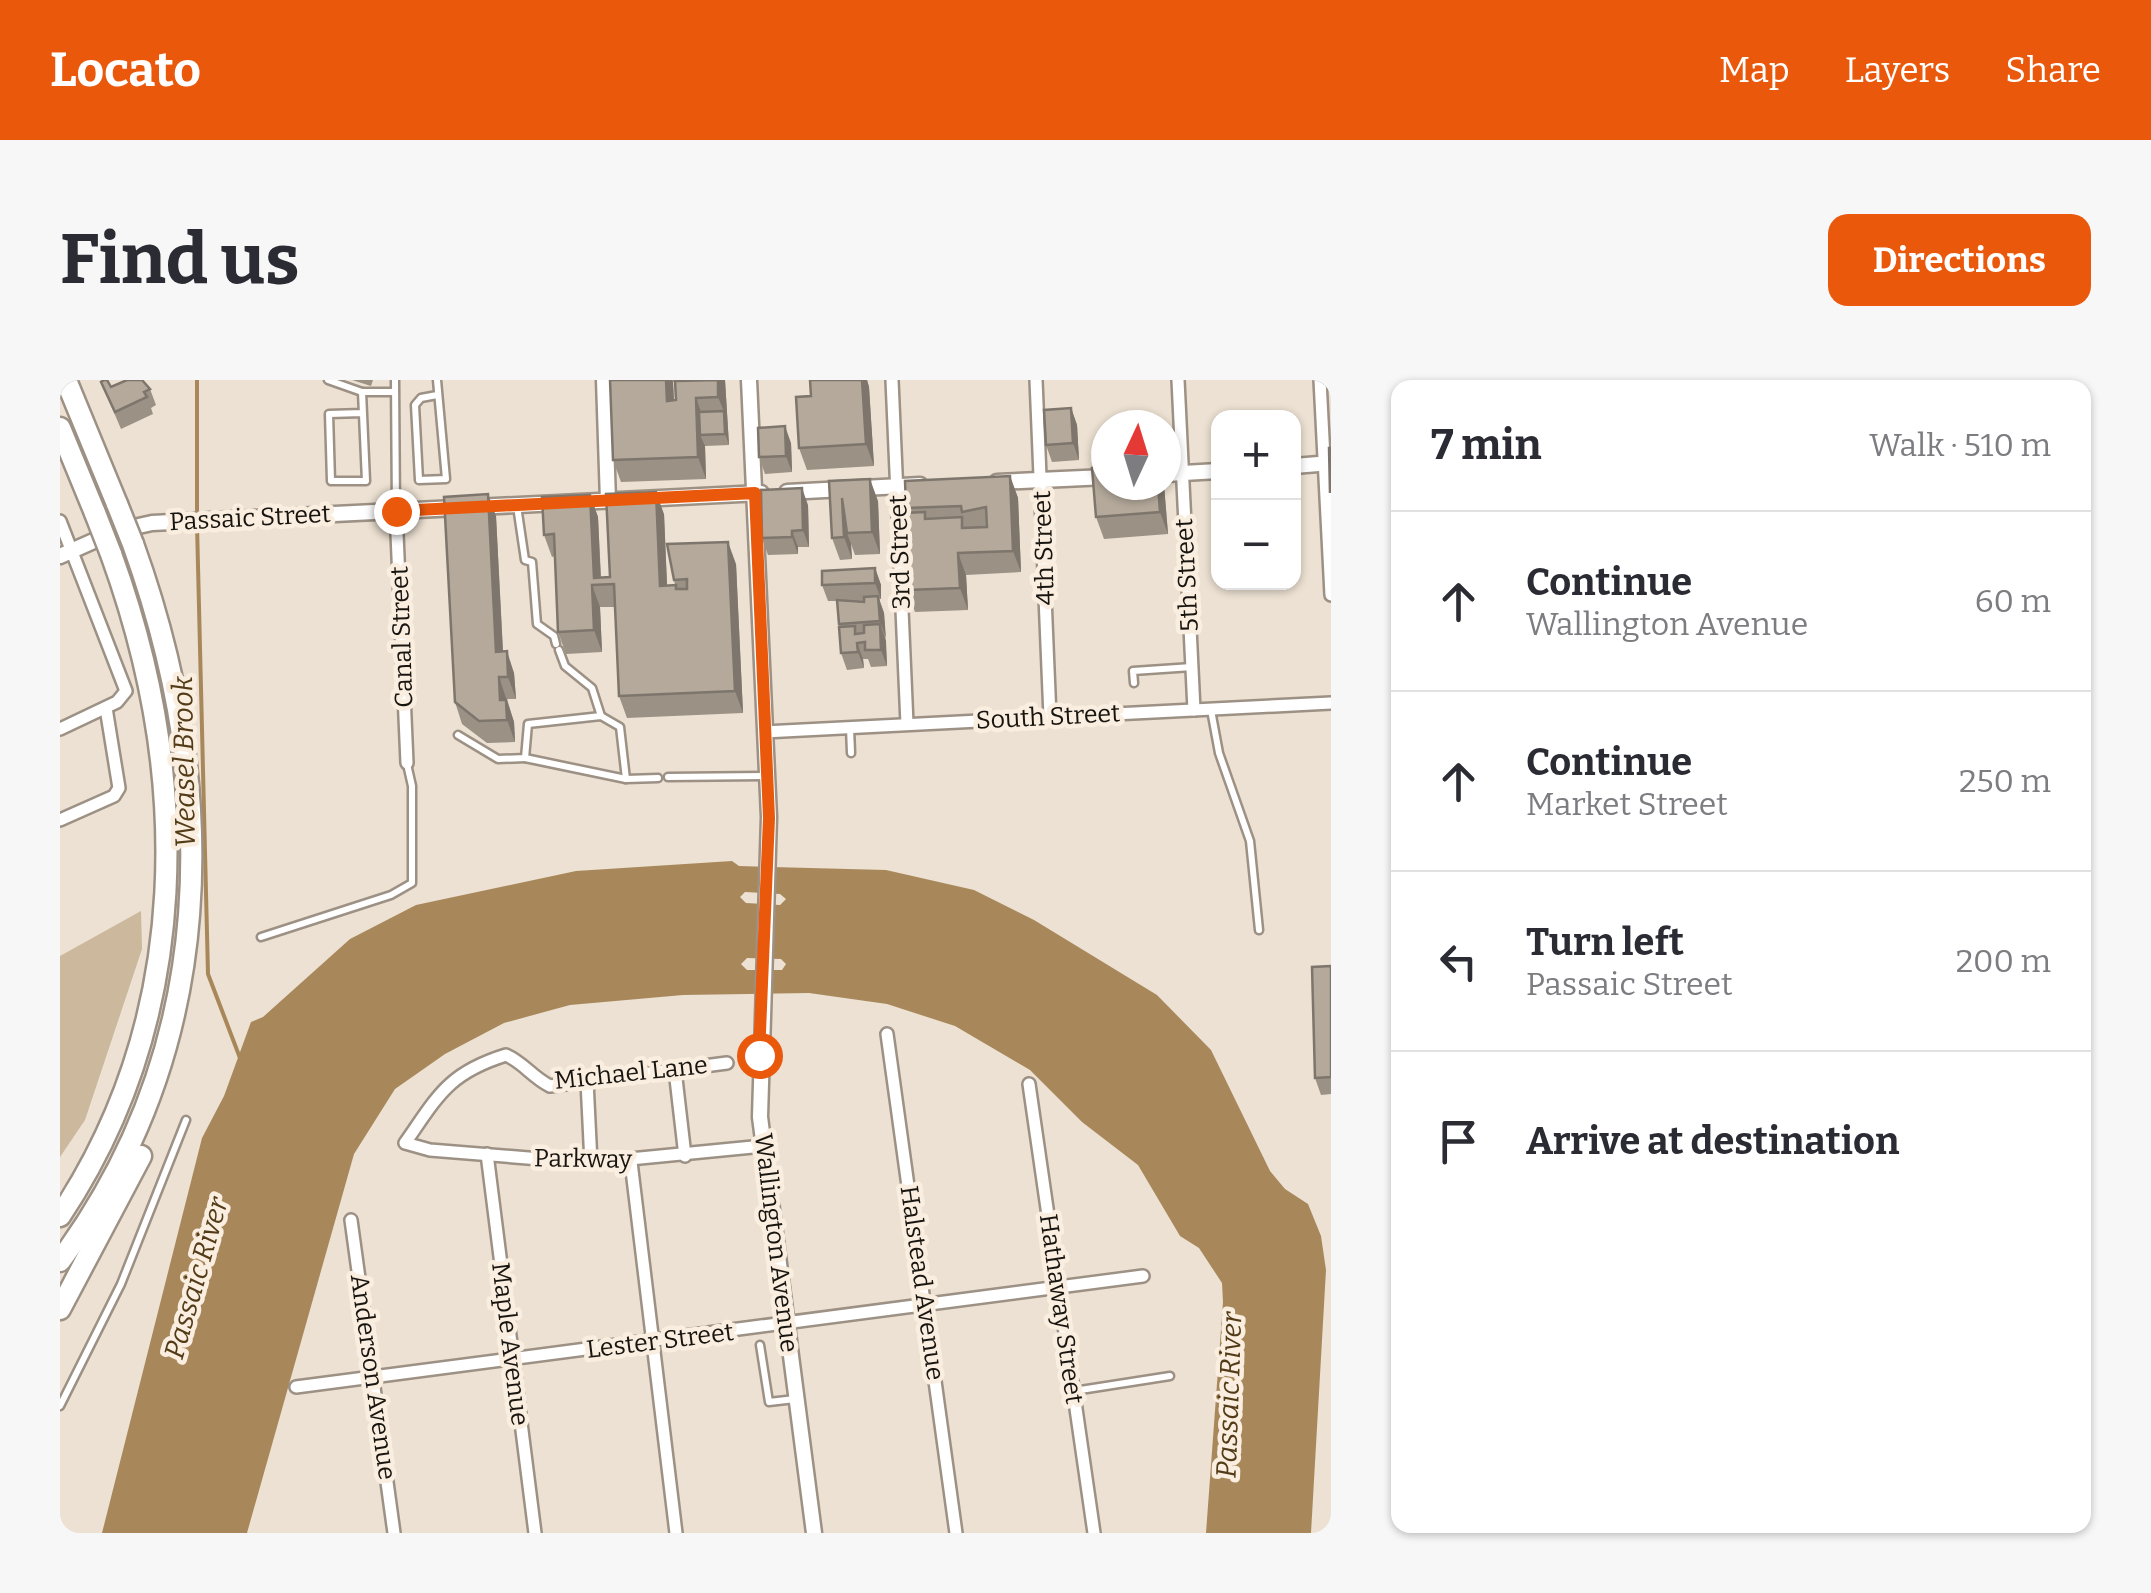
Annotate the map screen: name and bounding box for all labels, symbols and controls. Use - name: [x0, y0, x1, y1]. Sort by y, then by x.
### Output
- text: Locato: [50, 41, 201, 99]
- text: Map: [1719, 49, 1790, 91]
- text: Layers: [1845, 49, 1950, 91]
- text: Share: [2005, 49, 2101, 91]
- button: Directions: [1828, 214, 2091, 306]
- text: Find us: [60, 218, 300, 302]
- north arrow: [1091, 410, 1181, 500]
- map controls: [1211, 410, 1301, 590]
- button: +: [1211, 410, 1301, 500]
- text: 7 min: [1431, 420, 1542, 470]
- text: Walk · 510 m: [1869, 426, 2051, 464]
- route end: [374, 489, 420, 535]
- street label: 4th Street: [1027, 490, 1061, 606]
- street label: 3rd Street: [883, 494, 917, 610]
- street label: Passaic Street: [169, 499, 331, 537]
- button: −: [1211, 500, 1301, 590]
- street label: 5th Street: [1169, 518, 1205, 632]
- text: Continue: [1526, 559, 1692, 605]
- street label: Canal Street: [385, 566, 419, 708]
- icon: ahead: [1431, 574, 1486, 629]
- text: 60 m: [1975, 582, 2051, 620]
- text: Wallington Avenue: [1526, 605, 1808, 643]
- water label: Weasel Brook: [166, 675, 202, 848]
- street label: South Street: [975, 698, 1121, 736]
- text: Continue: [1526, 739, 1692, 785]
- icon: ahead: [1431, 754, 1486, 809]
- text: 250 m: [1959, 762, 2051, 800]
- text: Market Street: [1526, 785, 1728, 823]
- text: Turn left: [1526, 919, 1684, 965]
- icon: left: [1431, 934, 1486, 989]
- text: 200 m: [1956, 942, 2051, 980]
- text: Passaic Street: [1526, 965, 1733, 1003]
- route start: [737, 1033, 783, 1079]
- street label: Michael Lane: [553, 1050, 709, 1096]
- icon: arrive: [1431, 1114, 1486, 1169]
- text: Arrive at destination: [1526, 1118, 1899, 1164]
- street label: Wallington Avenue: [748, 1132, 804, 1354]
- street label: Parkway: [534, 1143, 633, 1175]
- street label: Halstead Avenue: [894, 1184, 950, 1382]
- water label: Passaic River: [157, 1192, 235, 1362]
- street label: Hathaway Street: [1033, 1212, 1089, 1406]
- street label: Maple Avenue: [485, 1261, 535, 1427]
- street label: Anderson Avenue: [344, 1272, 402, 1482]
- water label: Passaic River: [1210, 1310, 1248, 1479]
- street label: Lester Street: [585, 1317, 735, 1365]

